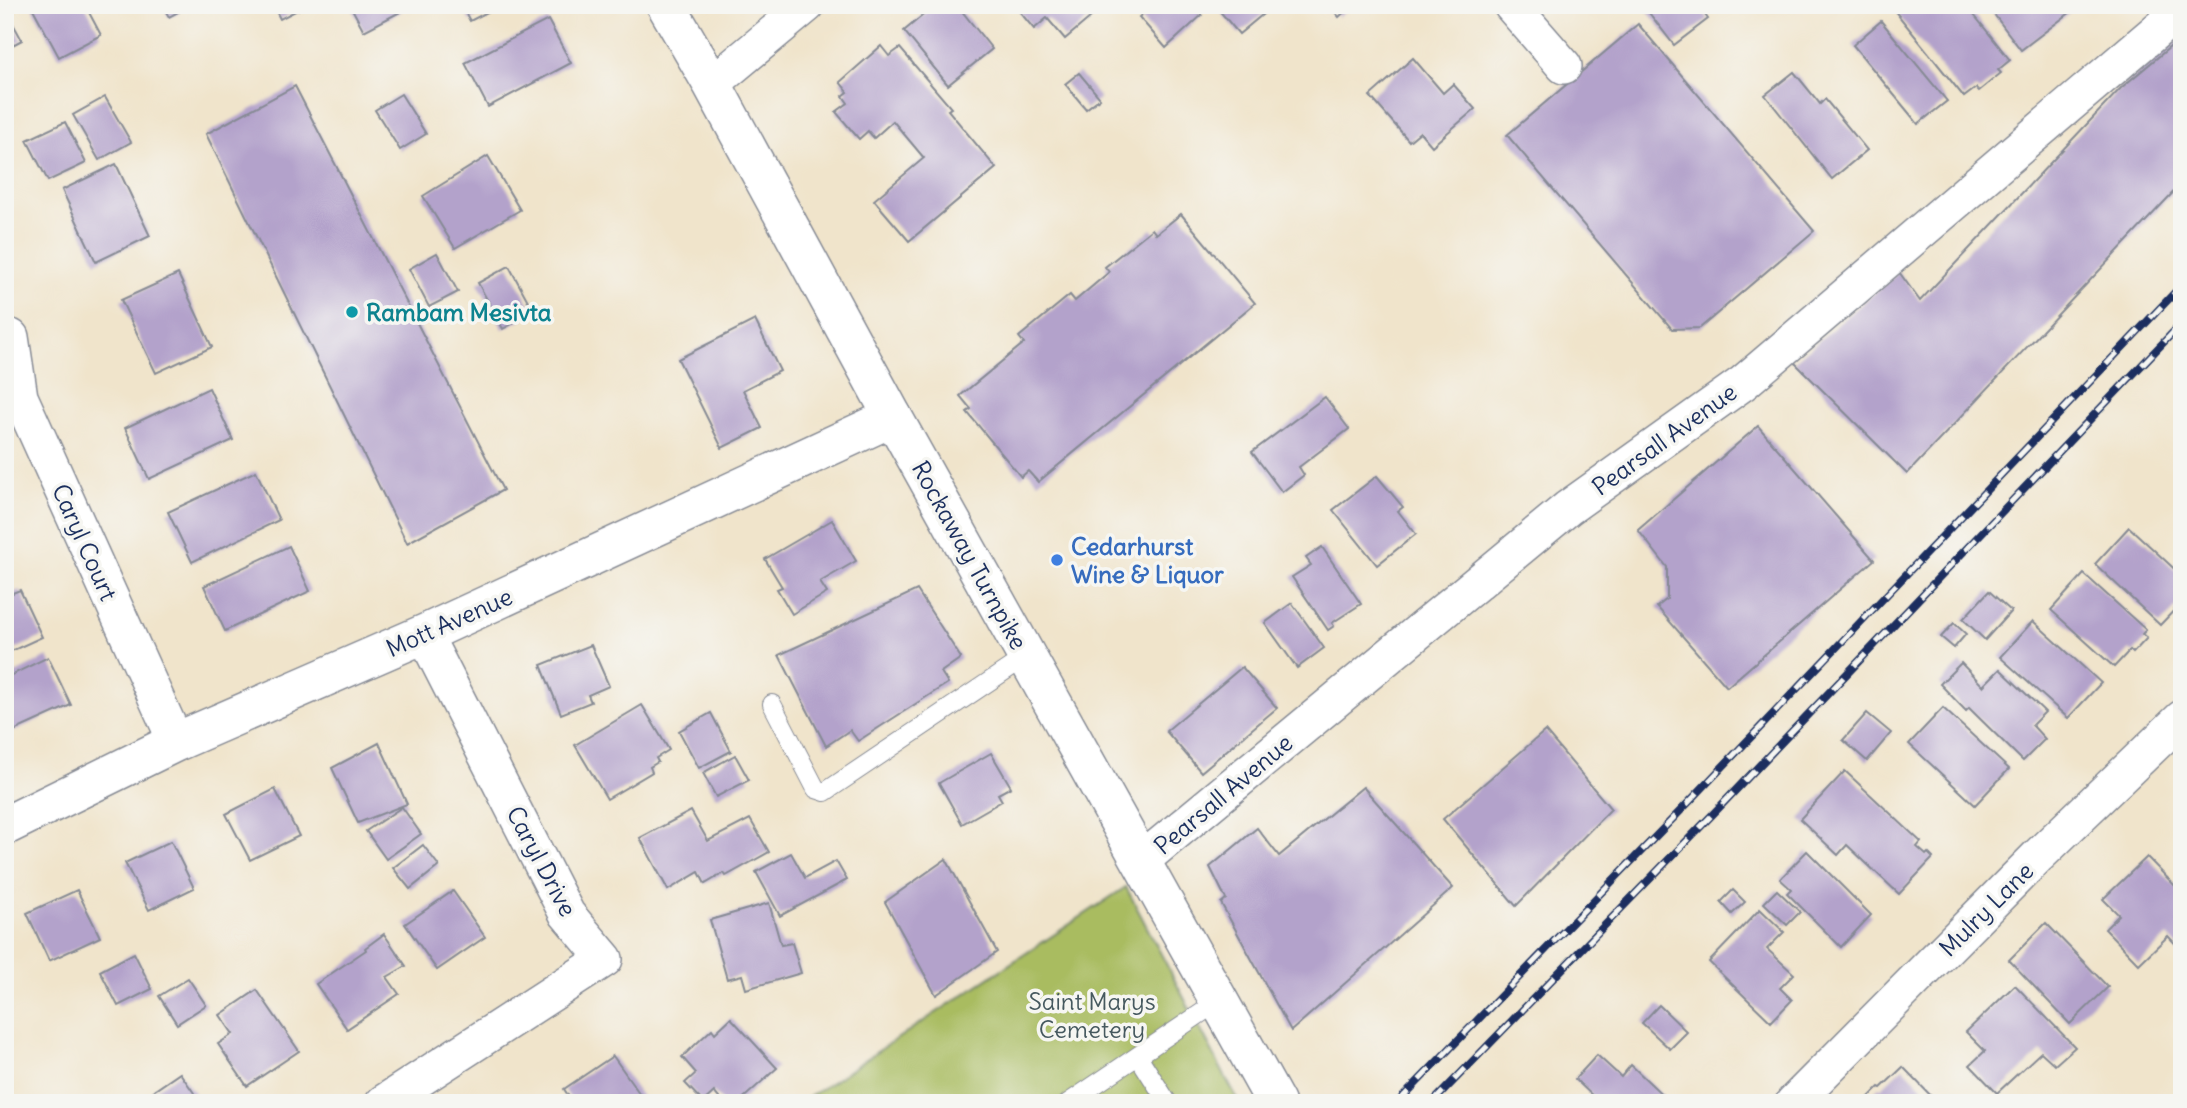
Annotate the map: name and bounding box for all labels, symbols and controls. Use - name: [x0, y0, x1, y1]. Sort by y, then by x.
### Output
- place label: Rambam Mesivta: [366, 297, 552, 327]
- marker: Rambam Mesivta: [344, 304, 360, 320]
- street label: Pearsall Avenue: [1586, 376, 1742, 502]
- street label: Rockaway Turnpike: [906, 455, 1034, 655]
- street label: Caryl Court: [46, 479, 124, 605]
- place label: Cedarhurst Wine & Liquor: [1071, 531, 1224, 589]
- marker: Cedarhurst Wine & Liquor: [1049, 552, 1065, 568]
- street label: Mott Avenue: [381, 581, 517, 663]
- street label: Pearsall Avenue: [1148, 727, 1298, 861]
- street label: Caryl Drive: [500, 801, 584, 921]
- street label: Mulry Lane: [1933, 856, 2039, 962]
- park label: Saint Marys Cemetery: [1028, 986, 1156, 1044]

